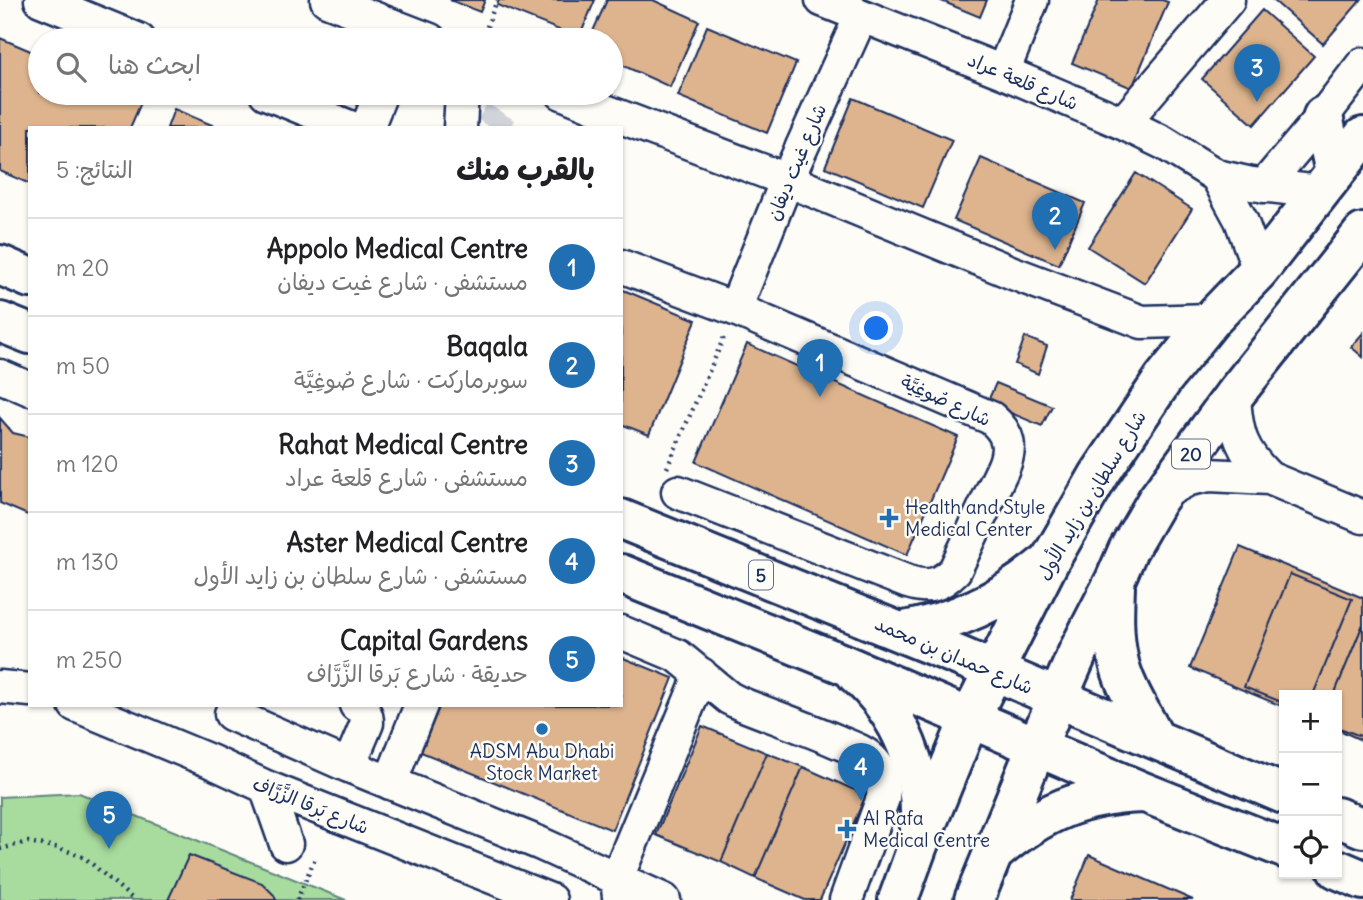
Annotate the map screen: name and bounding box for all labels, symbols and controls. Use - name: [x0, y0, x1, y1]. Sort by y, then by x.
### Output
- search box: [28, 28, 623, 105]
- pin: 3: [1234, 44, 1280, 102]
- street label: شارع قلعة عراد: [963, 47, 1082, 117]
- icon: search: [52, 48, 90, 86]
- text: ابحث هنا: [108, 48, 201, 81]
- street label: شارع غيت ديفان: [761, 100, 833, 225]
- text: بالقرب منك: [456, 150, 595, 188]
- text: النتائج: 5: [56, 155, 133, 184]
- pin: 2: [1032, 192, 1078, 250]
- text: Appolo Medical Centre: [267, 232, 528, 265]
- text: 20 m: [56, 253, 109, 282]
- text: 1: [567, 253, 577, 282]
- text: مستشفى · شارع غيت ديفان: [277, 267, 528, 296]
- your location: [859, 311, 893, 345]
- text: Baqala: [446, 330, 528, 363]
- pin: 1: [797, 339, 843, 397]
- text: 50 m: [56, 351, 110, 380]
- text: 2: [566, 351, 578, 380]
- text: سوبرماركت · شارع صُوغِيَّة: [294, 365, 528, 394]
- street label: شارع صُوغِيَّة: [896, 369, 995, 433]
- street label: شارع سلطان بن زايد الأول: [1031, 406, 1153, 585]
- text: Rahat Medical Centre: [278, 428, 528, 461]
- road number: 20: [1172, 440, 1210, 468]
- text: 120 m: [56, 449, 119, 478]
- text: 3: [565, 449, 579, 478]
- text: مستشفى · شارع قلعة عراد: [285, 463, 528, 492]
- place label: Health and Style Medical Center: [905, 495, 1045, 541]
- marker: Health and Style Medical Center: [879, 508, 899, 528]
- text: Aster Medical Centre: [286, 526, 528, 559]
- text: 130 m: [56, 547, 119, 576]
- text: 4: [565, 547, 579, 576]
- road number: 5: [749, 560, 773, 590]
- text: مستشفى · شارع سلطان بن زايد الأول: [193, 561, 528, 590]
- street label: شارع حمدان بن محمد: [870, 611, 1037, 701]
- text: Capital Gardens: [340, 624, 528, 657]
- text: 250 m: [56, 645, 123, 674]
- text: 5: [565, 645, 579, 674]
- text: حديقة · شارع بَرقا الزَّرَّاف: [306, 659, 528, 688]
- map controls: [1279, 690, 1342, 879]
- button: +: [1279, 690, 1342, 753]
- marker: ADSM Abu Dhabi Stock Market: [534, 721, 550, 737]
- place label: ADSM Abu Dhabi Stock Market: [470, 739, 614, 785]
- pin: 4: [838, 743, 884, 801]
- button: −: [1279, 753, 1342, 816]
- street label: شارع بَرقا الزَّرَّاف: [249, 770, 373, 841]
- pin: 5: [86, 791, 132, 849]
- place label: Al Rafa Medical Centre: [863, 806, 990, 852]
- button: locate: [1279, 816, 1342, 879]
- marker: Al Rafa Medical Centre: [837, 819, 857, 839]

